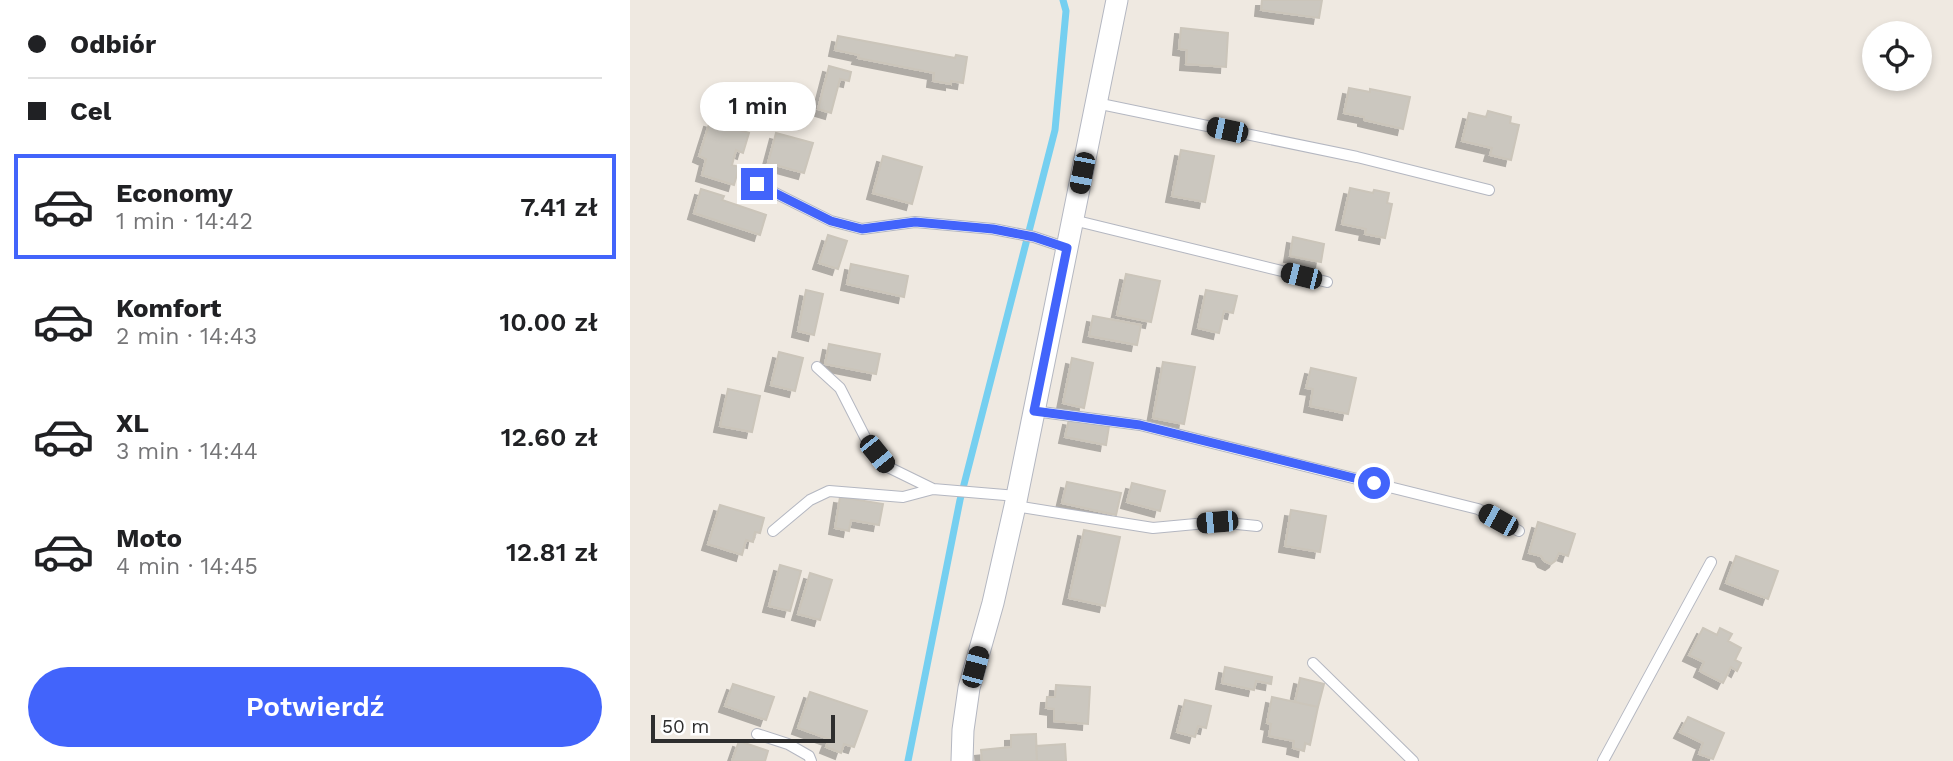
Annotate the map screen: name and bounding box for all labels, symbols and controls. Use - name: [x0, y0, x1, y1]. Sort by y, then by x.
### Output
- map controls: [1862, 21, 1932, 91]
- button: locate: [1862, 21, 1932, 91]
- text: Odbiór: [70, 29, 156, 59]
- callout: 1 min: [699, 82, 815, 132]
- text: 1 min: [728, 93, 788, 120]
- text: Cel: [70, 96, 111, 126]
- car: [1205, 115, 1250, 145]
- car: [1068, 150, 1097, 196]
- route end: [741, 168, 773, 200]
- icon: car: [32, 175, 95, 238]
- text: Economy: [116, 178, 233, 208]
- text: 7.41 zł: [520, 192, 598, 222]
- text: 1 min · 14:42: [116, 208, 253, 235]
- car: [1279, 261, 1324, 291]
- icon: car: [32, 290, 95, 353]
- text: Komfort: [116, 293, 221, 323]
- text: 10.00 zł: [500, 307, 598, 337]
- text: 2 min · 14:43: [116, 323, 257, 350]
- icon: car: [32, 405, 95, 468]
- text: XL: [116, 408, 149, 438]
- text: 12.60 zł: [501, 422, 598, 452]
- car: [856, 431, 899, 477]
- text: 3 min · 14:44: [116, 438, 258, 465]
- route start: [1358, 467, 1390, 499]
- car: [1475, 501, 1522, 539]
- car: [1196, 510, 1239, 534]
- icon: car: [32, 520, 95, 583]
- text: Moto: [116, 523, 182, 553]
- text: 12.81 zł: [506, 537, 598, 567]
- text: 4 min · 14:45: [116, 553, 258, 580]
- car: [960, 644, 991, 690]
- button: Potwierdź: [28, 667, 602, 747]
- scale bar: [651, 712, 835, 744]
- text: 50 m: [662, 715, 709, 738]

